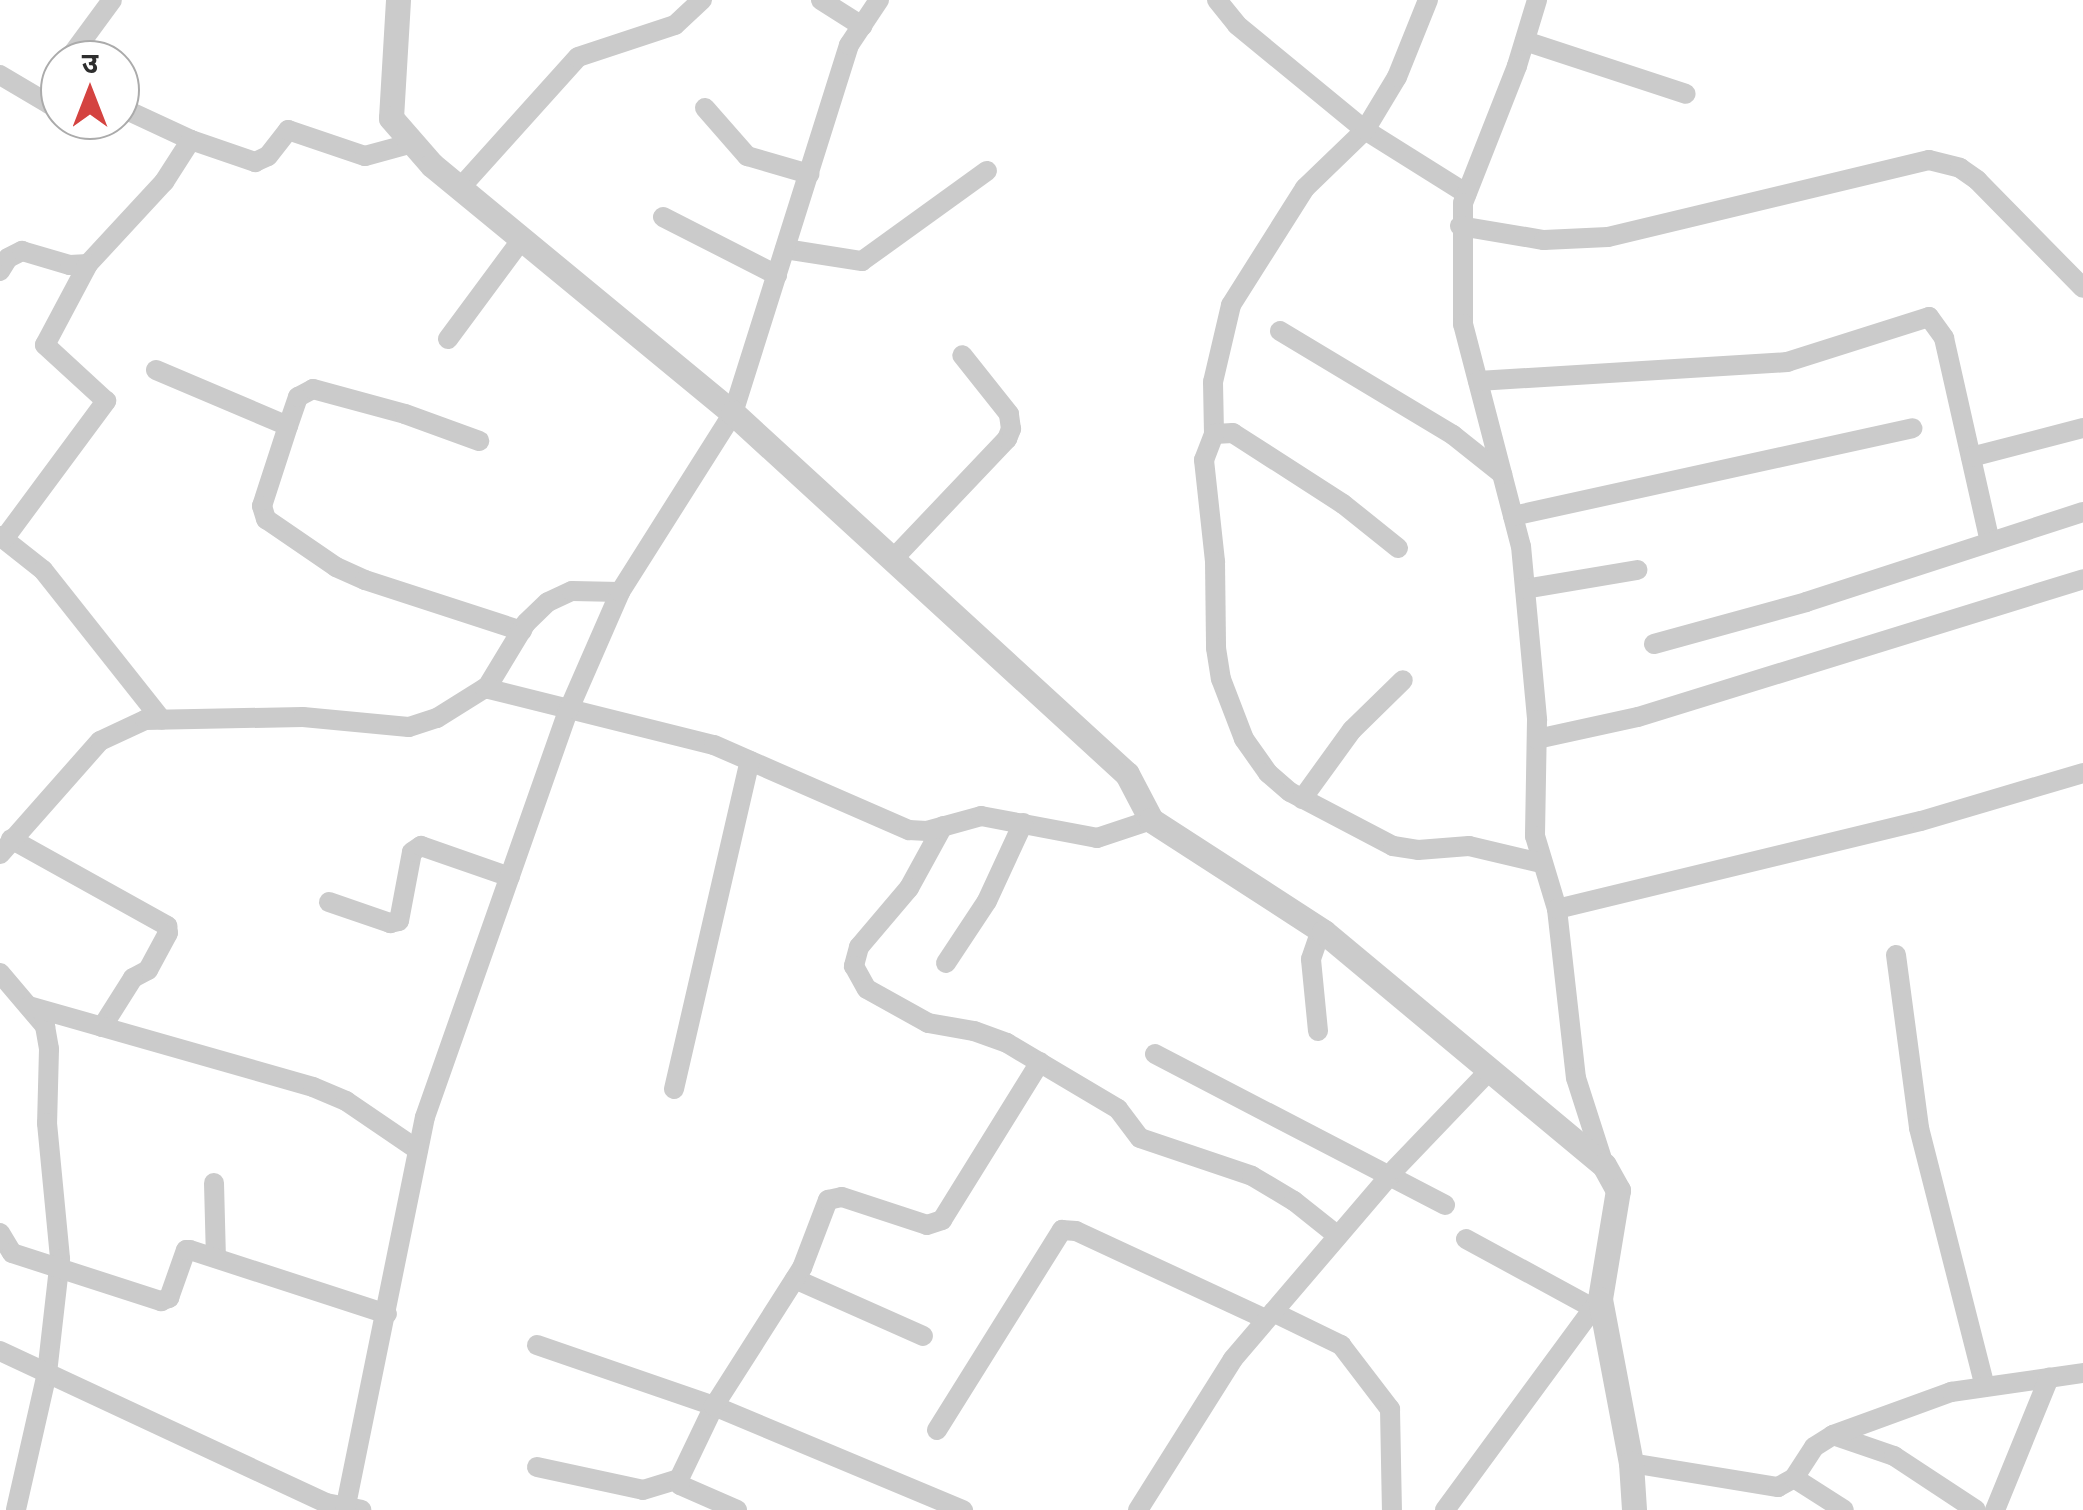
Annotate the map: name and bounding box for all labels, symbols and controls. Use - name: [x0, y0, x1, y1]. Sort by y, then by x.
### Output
- north arrow: [40, 40, 140, 140]
- text: उ: [82, 43, 98, 81]

